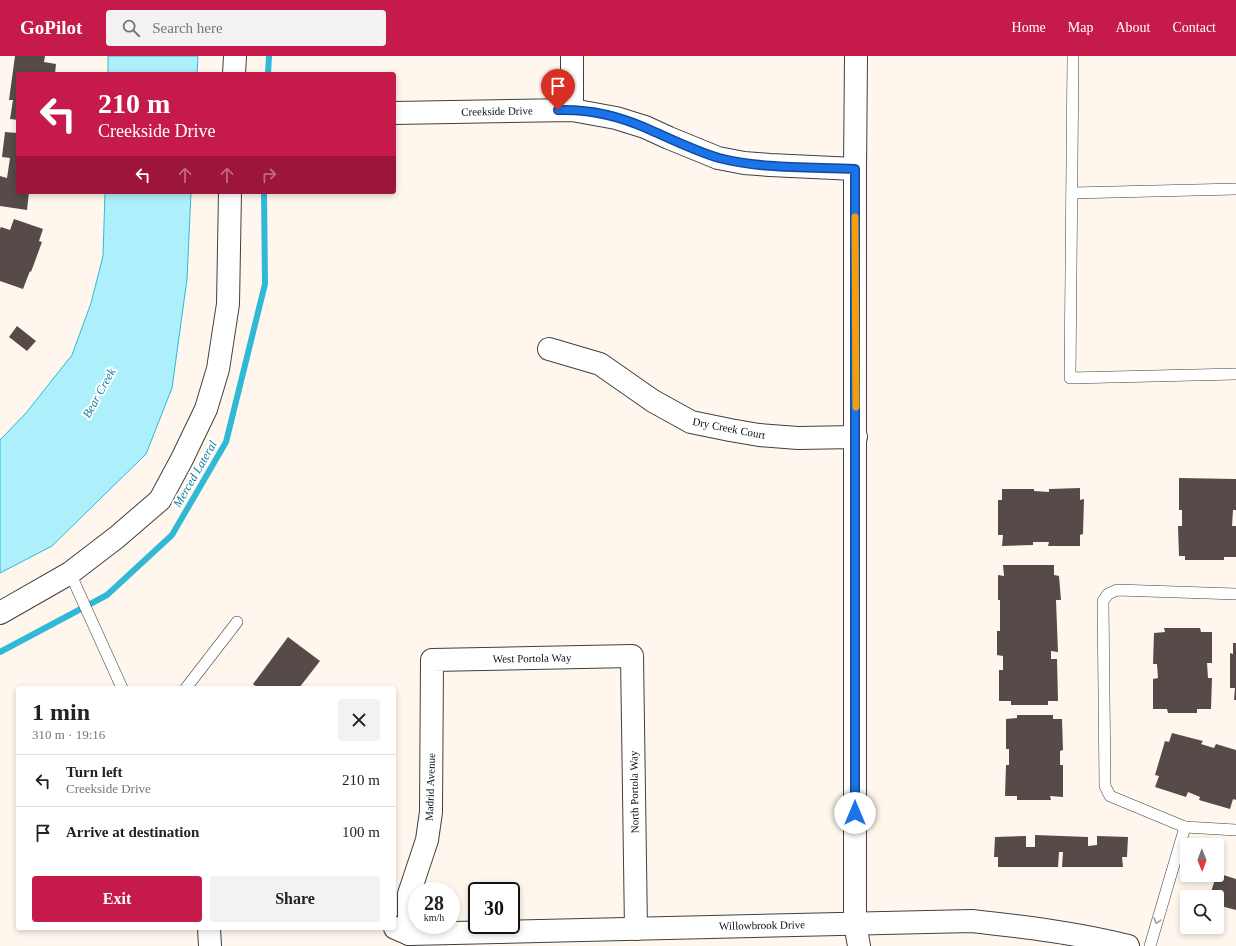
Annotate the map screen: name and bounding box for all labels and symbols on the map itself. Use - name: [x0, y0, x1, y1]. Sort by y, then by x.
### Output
- pin: [541, 69, 575, 110]
- street label: Creekside Drive: [461, 104, 533, 118]
- water label: Bear Creek: [80, 365, 119, 420]
- street label: Dry Creek Court: [692, 415, 766, 441]
- water label: Merced Lateral: [170, 438, 220, 511]
- street label: West Portola Way: [493, 651, 572, 665]
- street label: North Portola Way: [627, 750, 641, 833]
- street label: Madrid Avenue: [423, 753, 437, 821]
- position arrow: [834, 792, 876, 834]
- north arrow: [1180, 838, 1224, 882]
- speed limit sign: 30: [468, 882, 520, 934]
- street label: Willowbrook Drive: [719, 918, 805, 932]
- one-way arrow: [1154, 918, 1162, 924]

